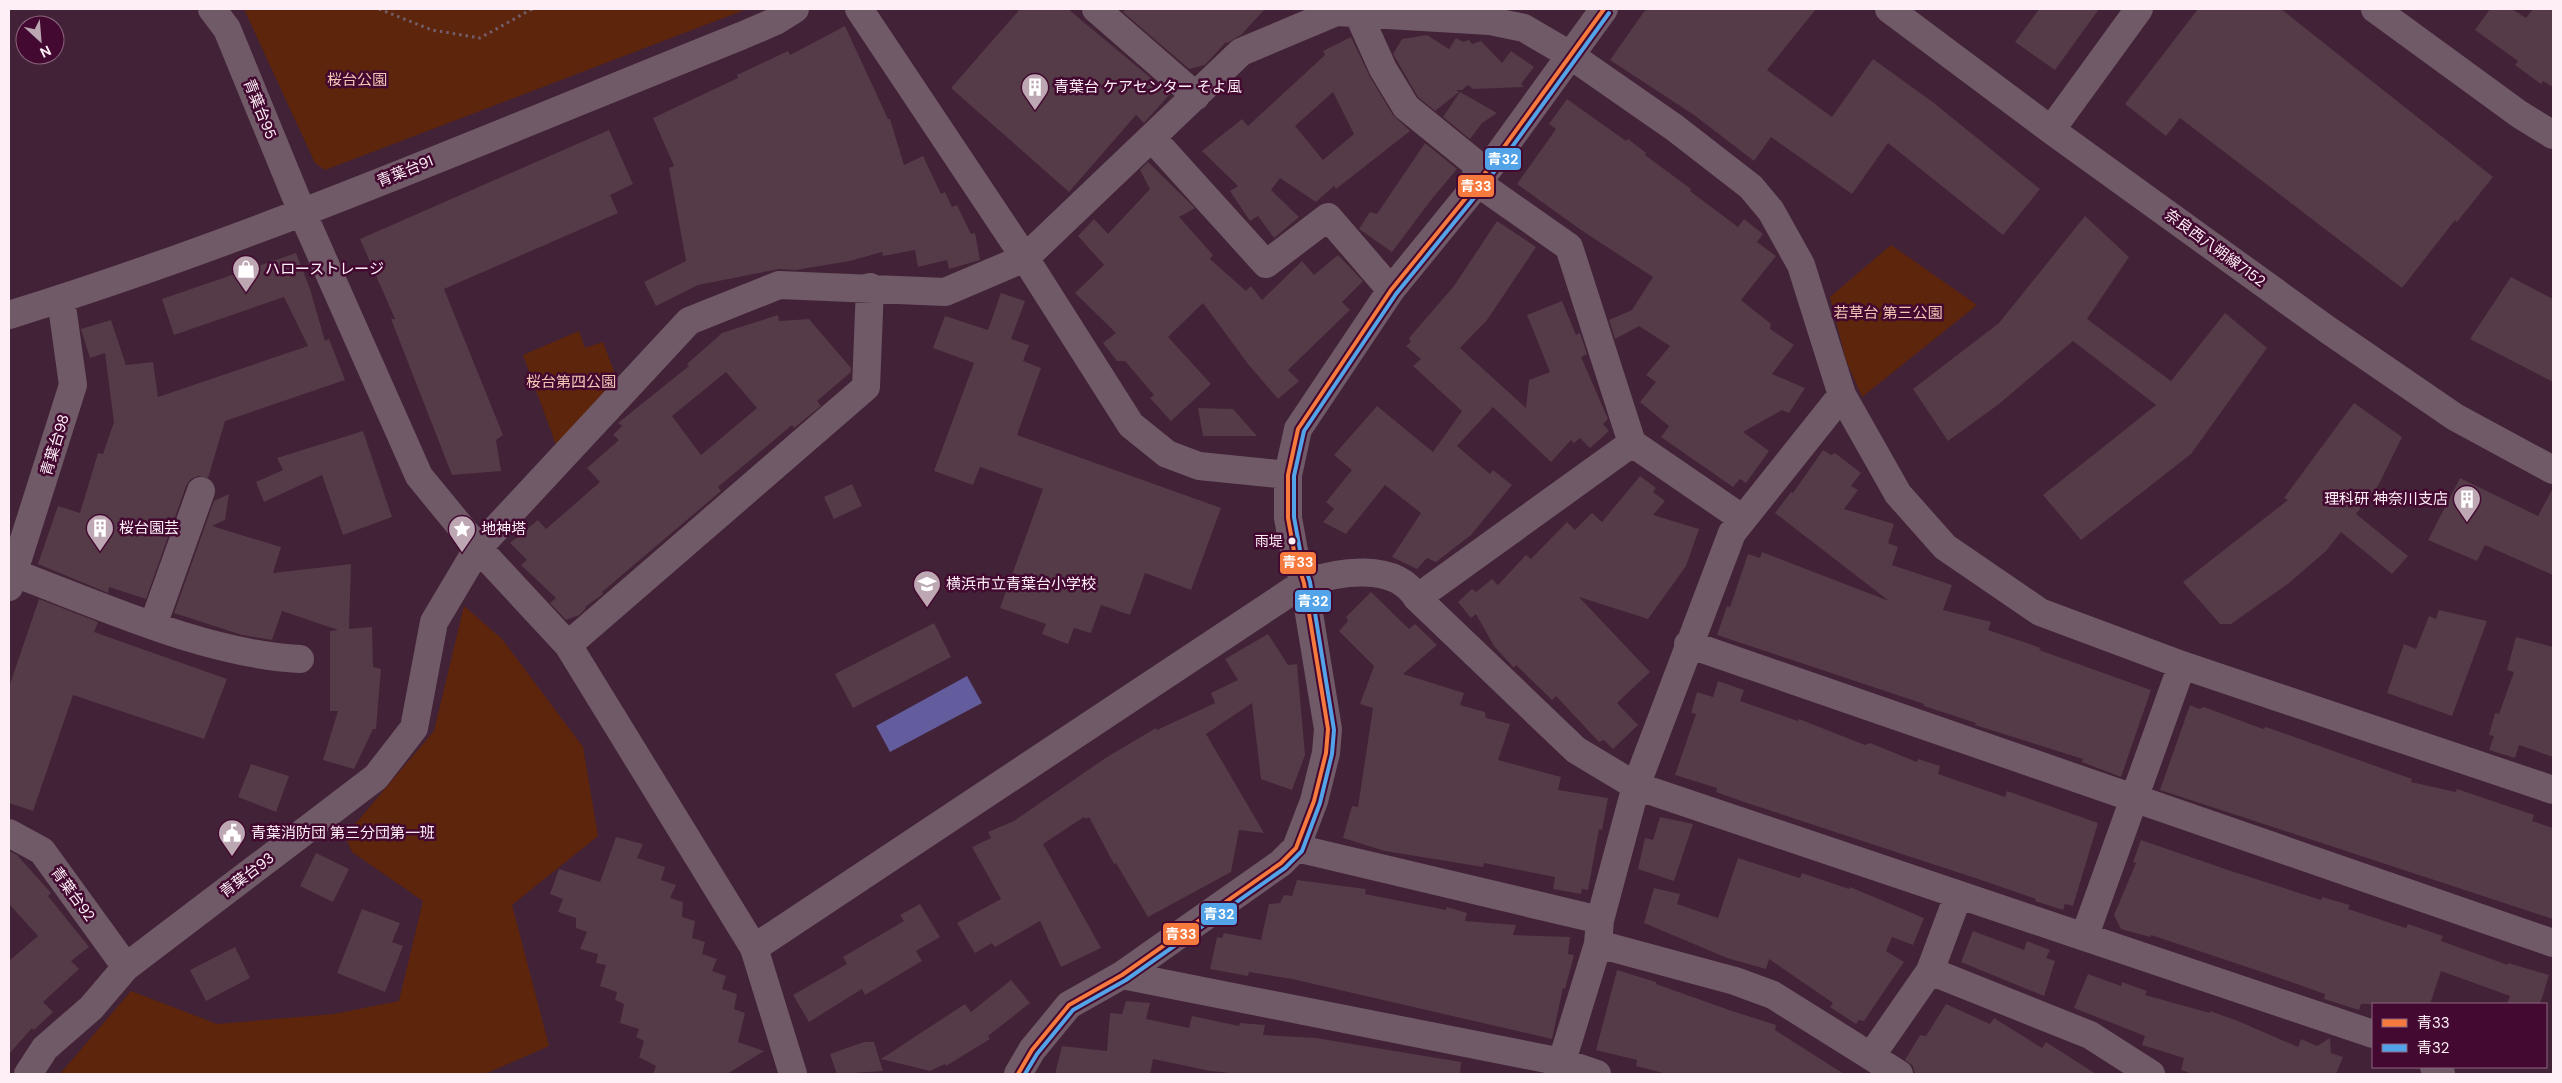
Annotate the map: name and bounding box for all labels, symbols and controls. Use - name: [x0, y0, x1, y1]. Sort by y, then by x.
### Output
- north arrow: [15, 15, 65, 65]
- text: N: [37, 41, 54, 62]
- park label: 桜台公園: [327, 70, 387, 90]
- building icon: 青葉台 ケアセンター そよ風: [1020, 72, 1050, 111]
- street label: 青葉台95: [239, 76, 281, 142]
- place label: 青葉台 ケアセンター そよ風: [1054, 77, 1242, 97]
- line badge: 青32: [1484, 147, 1522, 171]
- text: 青32: [1488, 150, 1518, 168]
- street label: 青葉台91: [374, 151, 436, 191]
- line badge: 青33: [1457, 174, 1495, 198]
- text: 青33: [1461, 177, 1491, 195]
- street label: 奈良西八朔線7152: [2160, 205, 2270, 291]
- shop icon: ハローストレージ: [231, 254, 261, 293]
- place label: ハローストレージ: [265, 259, 384, 279]
- park label: 若草台 第三公園: [1834, 303, 1943, 323]
- park label: 桜台第四公園: [526, 372, 616, 392]
- street label: 青葉台98: [36, 412, 74, 478]
- building icon: 理科研 神奈川支店: [2452, 484, 2482, 523]
- place label: 理科研 神奈川支店: [2324, 489, 2448, 509]
- building icon: 桜台園芸: [85, 513, 115, 552]
- place icon: 地神塔: [447, 514, 477, 553]
- place label: 桜台園芸: [119, 518, 179, 538]
- place label: 地神塔: [481, 519, 526, 539]
- place label: 雨堤: [1255, 532, 1283, 550]
- marker: 雨堤: [1287, 536, 1297, 546]
- line badge: 青33: [1279, 551, 1317, 575]
- text: 青33: [1283, 553, 1313, 571]
- school or university icon: 横浜市立青葉台小学校: [912, 569, 942, 608]
- place label: 横浜市立青葉台小学校: [946, 574, 1096, 594]
- line badge: 青32: [1294, 589, 1332, 613]
- text: 青32: [1298, 592, 1328, 610]
- public building icon: 青葉消防団 第三分団第一班: [217, 818, 247, 857]
- place label: 青葉消防団 第三分団第一班: [251, 823, 435, 843]
- street label: 青葉台93: [216, 848, 278, 902]
- street label: 青葉台92: [46, 863, 100, 925]
- line badge: 青32: [1200, 902, 1238, 926]
- text: 青32: [1204, 905, 1234, 923]
- line badge: 青33: [1162, 922, 1200, 946]
- text: 青33: [1166, 925, 1196, 943]
- legend: [2372, 1003, 2547, 1068]
- text: 青33: [2417, 1013, 2450, 1033]
- text: 青32: [2417, 1038, 2450, 1058]

